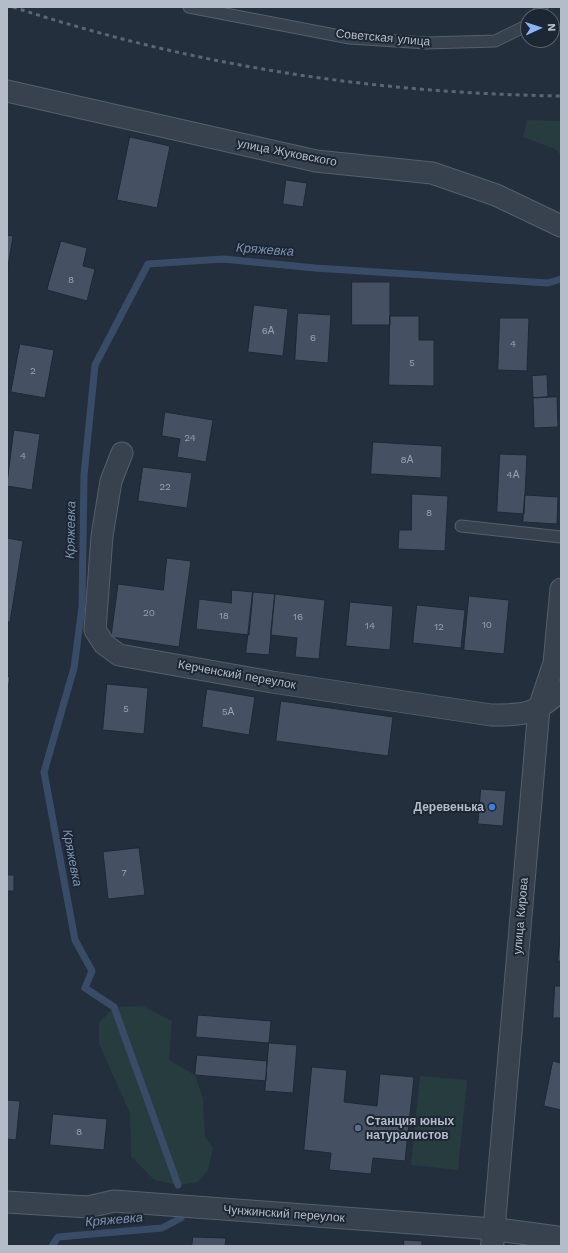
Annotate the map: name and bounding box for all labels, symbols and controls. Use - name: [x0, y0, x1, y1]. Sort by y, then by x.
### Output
- north arrow: [520, 8, 560, 48]
- text: N: [545, 23, 558, 32]
- street label: Советская улица: [335, 27, 431, 49]
- street label: улица Жуковского: [236, 136, 338, 170]
- water label: Кряжевка: [236, 240, 294, 260]
- house number: 8: [68, 274, 74, 286]
- house number: 6А: [262, 325, 274, 337]
- house number: 6: [310, 332, 316, 344]
- house number: 4: [510, 338, 516, 350]
- house number: 5: [409, 357, 415, 369]
- house number: 2: [30, 365, 36, 377]
- house number: 24: [184, 432, 196, 444]
- house number: 4: [20, 450, 26, 462]
- house number: 8А: [401, 454, 413, 466]
- house number: 4А: [507, 469, 519, 481]
- house number: 22: [159, 481, 171, 493]
- water label: Кряжевка: [63, 501, 79, 559]
- house number: 8: [426, 507, 432, 519]
- house number: 20: [143, 607, 155, 619]
- house number: 18: [219, 610, 229, 622]
- house number: 16: [293, 611, 303, 623]
- house number: 10: [482, 619, 492, 631]
- house number: 14: [365, 620, 375, 632]
- house number: 12: [434, 621, 444, 633]
- street label: Керченский переулок: [177, 658, 297, 692]
- house number: 5: [123, 703, 129, 715]
- house number: 5А: [222, 706, 234, 718]
- place label: Деревенька: [413, 800, 484, 814]
- marker: Деревенька: [487, 802, 497, 812]
- water label: Кряжевка: [59, 828, 85, 888]
- house number: 7: [121, 867, 127, 879]
- street label: улица Кирова: [510, 877, 532, 955]
- place label: Станция юных натуралистов: [366, 1114, 454, 1142]
- marker: Станция юных натуралистов: [353, 1123, 363, 1133]
- house number: 8: [76, 1126, 82, 1138]
- street label: Чунжинский переулок: [223, 1203, 345, 1225]
- water label: Кряжевка: [84, 1210, 144, 1230]

